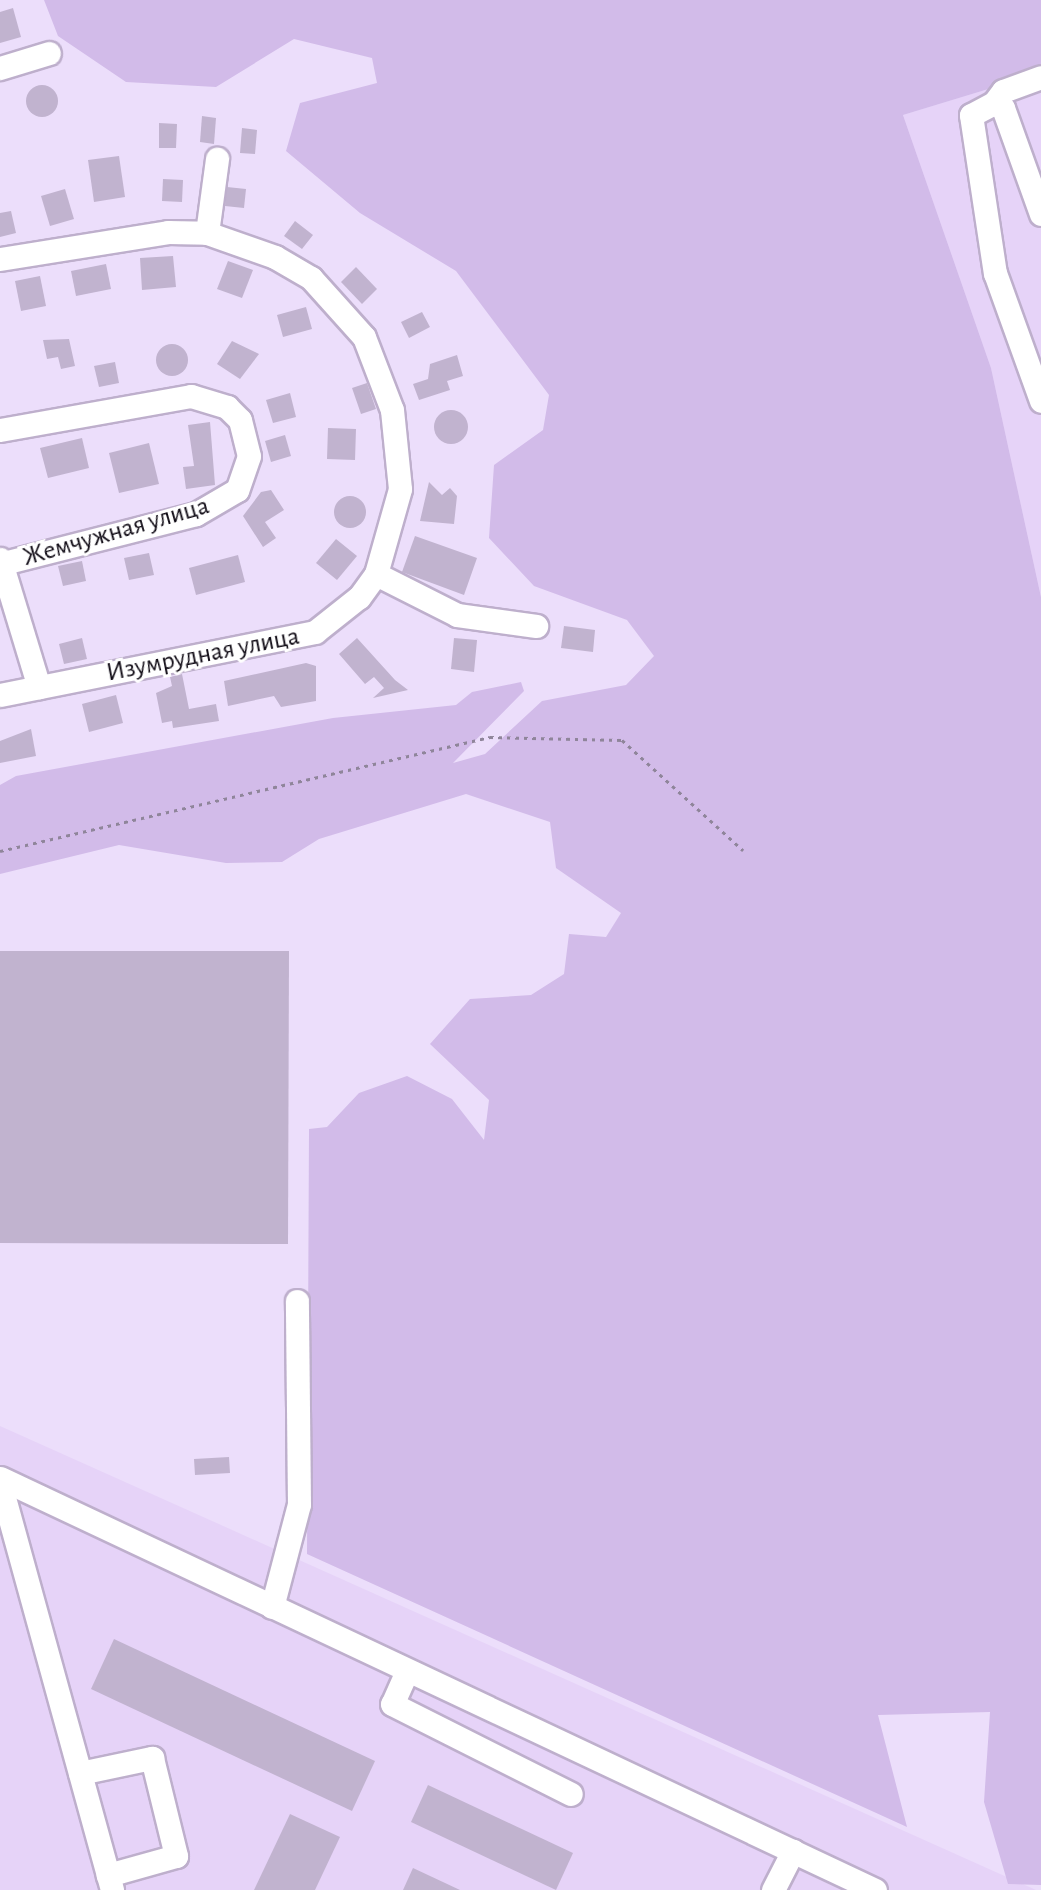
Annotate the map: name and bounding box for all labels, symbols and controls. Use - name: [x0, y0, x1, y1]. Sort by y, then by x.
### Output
- street label: Жемчужная улица: [19, 491, 213, 573]
- street label: Изумрудная улица: [104, 621, 302, 689]

